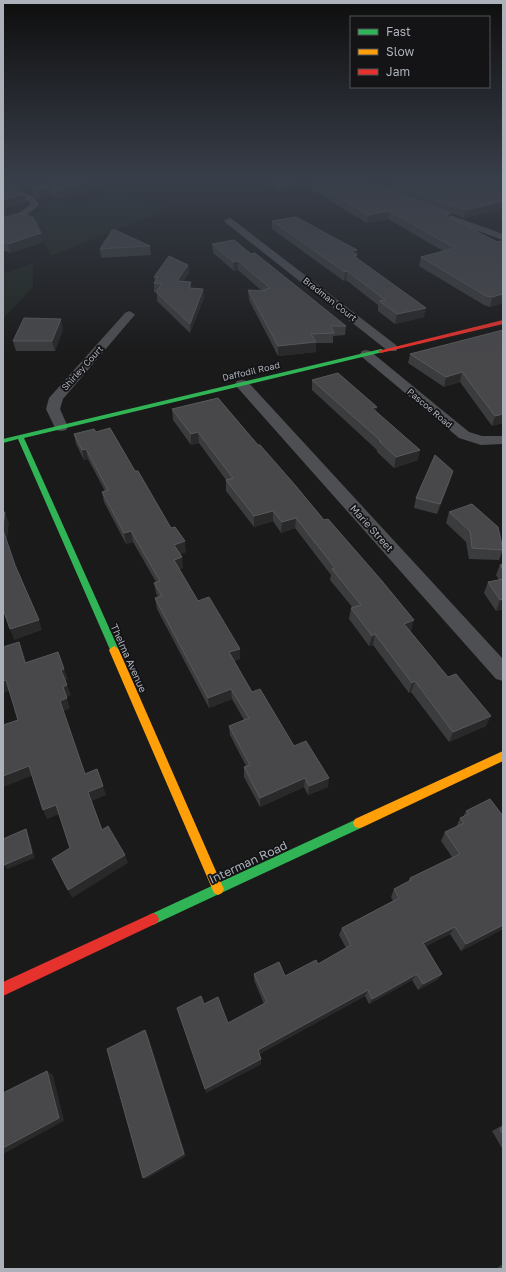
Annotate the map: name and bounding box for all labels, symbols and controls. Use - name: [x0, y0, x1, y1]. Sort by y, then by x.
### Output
- legend: [350, 16, 490, 88]
- text: Fast: [386, 24, 411, 39]
- text: Slow: [386, 44, 414, 59]
- text: Jam: [386, 64, 410, 79]
- street label: Bradman Court: [301, 275, 359, 324]
- street label: Shirley Court: [59, 343, 105, 393]
- street label: Daffodil Road: [221, 359, 281, 383]
- street label: Pascoe Road: [405, 386, 455, 430]
- street label: Marie Street: [348, 502, 396, 554]
- street label: Thelma Avenue: [109, 622, 150, 694]
- street label: Interman Road: [206, 837, 290, 887]

